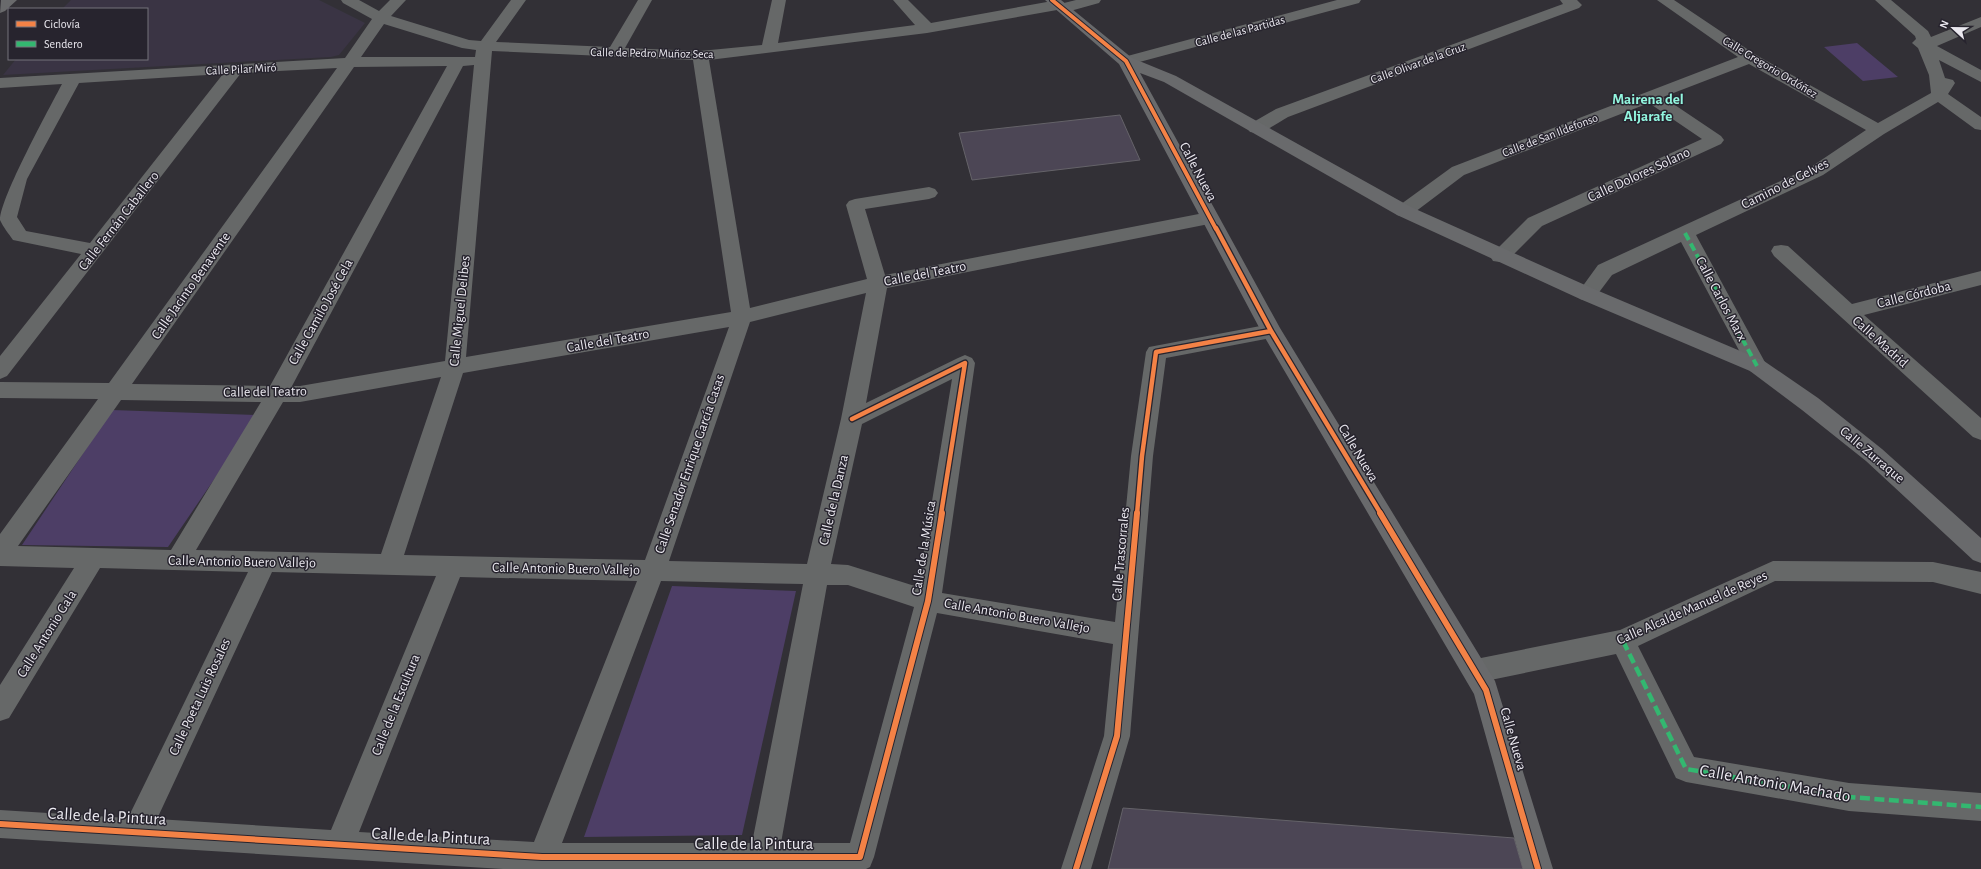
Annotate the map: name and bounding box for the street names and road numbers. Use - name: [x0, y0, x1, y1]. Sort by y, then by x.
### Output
- street label: Calle de las Partidas: [1194, 13, 1286, 49]
- street label: Calle Gregorio Ordóñez: [1721, 34, 1819, 100]
- street label: Calle Olivar de la Cruz: [1369, 40, 1467, 86]
- street label: Calle de Pedro Muñoz Seca: [590, 46, 714, 60]
- street label: Calle Pilar Miró: [205, 61, 277, 77]
- street label: Calle de San Ildefonso: [1500, 111, 1600, 159]
- street label: Calle Nueva: [1177, 140, 1220, 204]
- street label: Calle Dolores Solano: [1586, 145, 1692, 205]
- street label: Camino de Gelves: [1739, 156, 1831, 212]
- street label: Calle Fernán Caballero: [76, 169, 162, 273]
- street label: Calle Jacinto Benavente: [149, 230, 233, 342]
- street label: Calle Miguel Delibes: [447, 255, 473, 367]
- street label: Calle Carlos Marx: [1693, 255, 1749, 343]
- street label: Calle Camilo José Cela: [286, 256, 356, 367]
- street label: Calle del Teatro: [883, 259, 967, 289]
- street label: Calle Córdoba: [1876, 279, 1953, 311]
- street label: Calle Madrid: [1850, 314, 1910, 370]
- street label: Calle del Teatro: [566, 327, 651, 355]
- street label: Calle Senador Enrique García Casas: [653, 373, 727, 555]
- street label: Calle del Teatro: [223, 384, 307, 400]
- street label: Calle Nueva: [1335, 422, 1381, 485]
- street label: Calle Zurraque: [1837, 424, 1907, 486]
- street label: Calle de la Danza: [817, 453, 851, 547]
- street label: Calle de la Música: [910, 499, 938, 596]
- street label: Calle Trascorrales: [1110, 507, 1132, 601]
- street label: Calle Antonio Buero Vallejo: [168, 554, 316, 570]
- street label: Calle Antonio Buero Vallejo: [492, 561, 640, 577]
- street label: Calle Alcalde Manuel de Reyes: [1615, 568, 1769, 648]
- street label: Calle Antonio Gala: [15, 587, 80, 680]
- street label: Calle Antonio Buero Vallejo: [943, 596, 1091, 636]
- street label: Calle Poeta Luis Rosales: [167, 636, 233, 758]
- street label: Calle de la Escultura: [369, 652, 423, 758]
- street label: Calle Nueva: [1497, 706, 1529, 772]
- street label: Calle Antonio Machado: [1698, 761, 1852, 805]
- street label: Calle de la Pintura: [47, 804, 167, 828]
- street label: Calle de la Pintura: [371, 824, 491, 848]
- street label: Calle de la Pintura: [695, 835, 814, 852]

